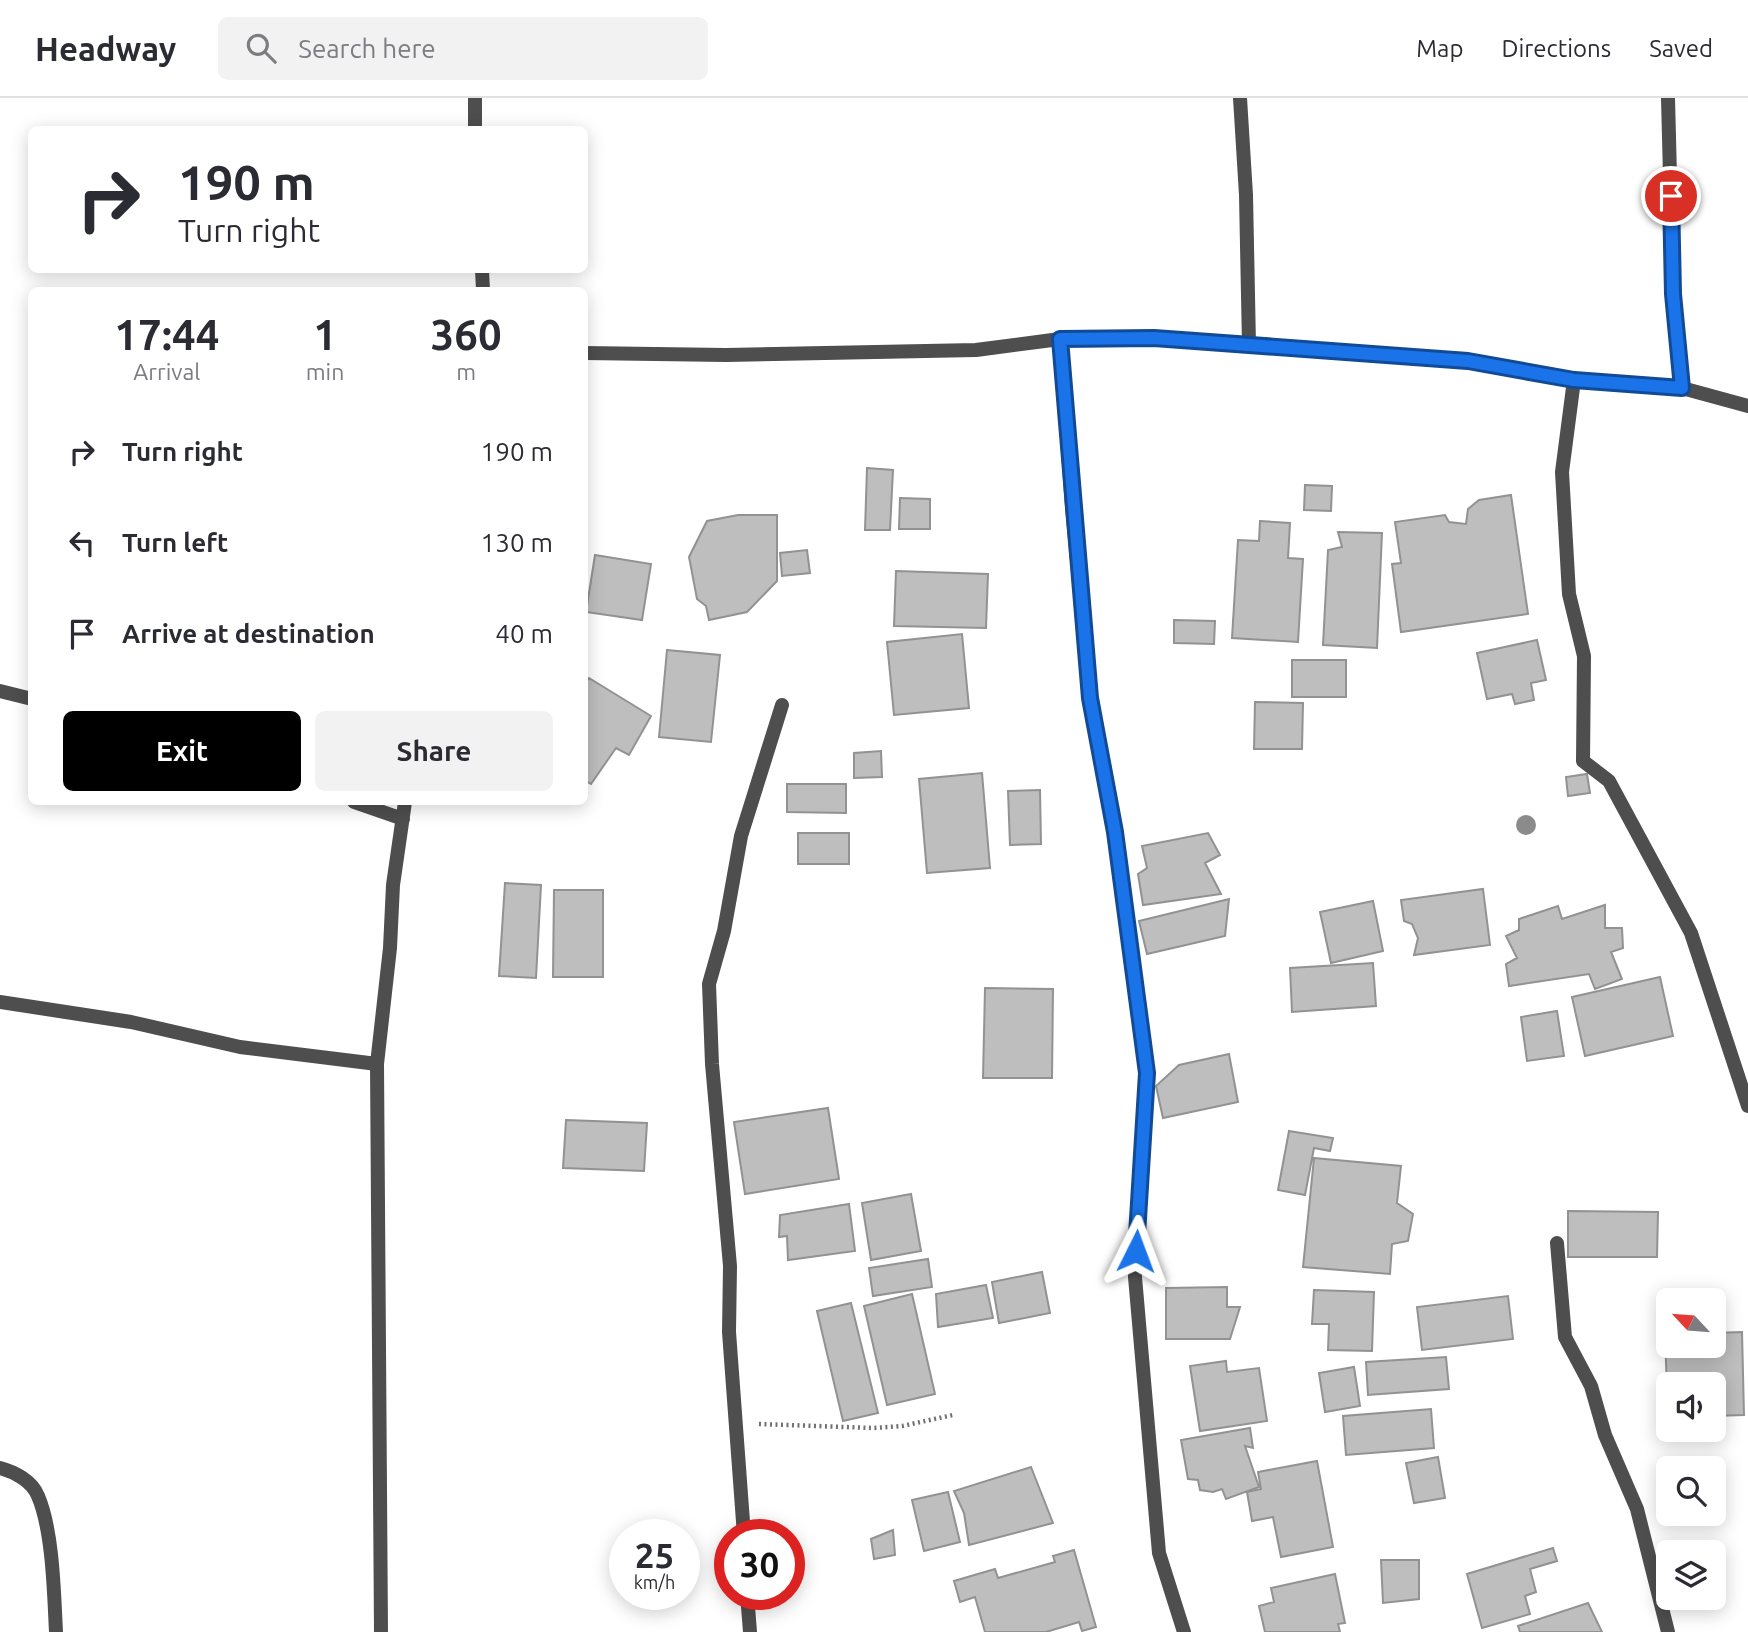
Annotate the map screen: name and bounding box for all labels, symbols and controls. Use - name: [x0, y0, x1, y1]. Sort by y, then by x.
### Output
- search box: [218, 17, 708, 80]
- icon: search: [242, 29, 280, 67]
- text: Headway: [35, 30, 176, 67]
- text: Search here: [298, 34, 436, 63]
- text: Map: [1416, 35, 1463, 62]
- text: Directions: [1501, 35, 1611, 62]
- text: Saved: [1649, 35, 1713, 62]
- icon: right: [63, 154, 154, 245]
- text: 190 m: [178, 154, 315, 209]
- pin: [1641, 166, 1701, 226]
- icon: arrive: [1652, 177, 1690, 215]
- text: Turn right: [178, 212, 320, 248]
- text: 17:44: [114, 311, 219, 358]
- text: 1: [313, 311, 337, 358]
- text: 360: [431, 311, 502, 358]
- text: Arrival: [133, 359, 200, 384]
- text: min: [306, 359, 344, 384]
- text: m: [456, 359, 476, 384]
- icon: right: [63, 433, 101, 471]
- text: Turn right: [122, 437, 243, 466]
- text: 190 m: [481, 437, 553, 466]
- icon: left: [63, 524, 101, 562]
- text: Turn left: [122, 528, 228, 557]
- text: 130 m: [481, 528, 553, 557]
- icon: arrive: [63, 615, 101, 653]
- text: Arrive at destination: [122, 619, 375, 648]
- text: 40 m: [495, 619, 553, 648]
- button: Exit: [63, 711, 301, 791]
- button: Share: [315, 711, 553, 791]
- position arrow: [1099, 1214, 1173, 1288]
- north arrow: [1656, 1288, 1726, 1358]
- map controls: [1656, 1288, 1726, 1610]
- button: sound: [1656, 1372, 1726, 1442]
- button: search: [1656, 1456, 1726, 1526]
- speed limit sign: 30: [714, 1519, 805, 1610]
- text: 25: [635, 1535, 674, 1575]
- button: layers: [1656, 1540, 1726, 1610]
- text: km/h: [634, 1572, 675, 1592]

